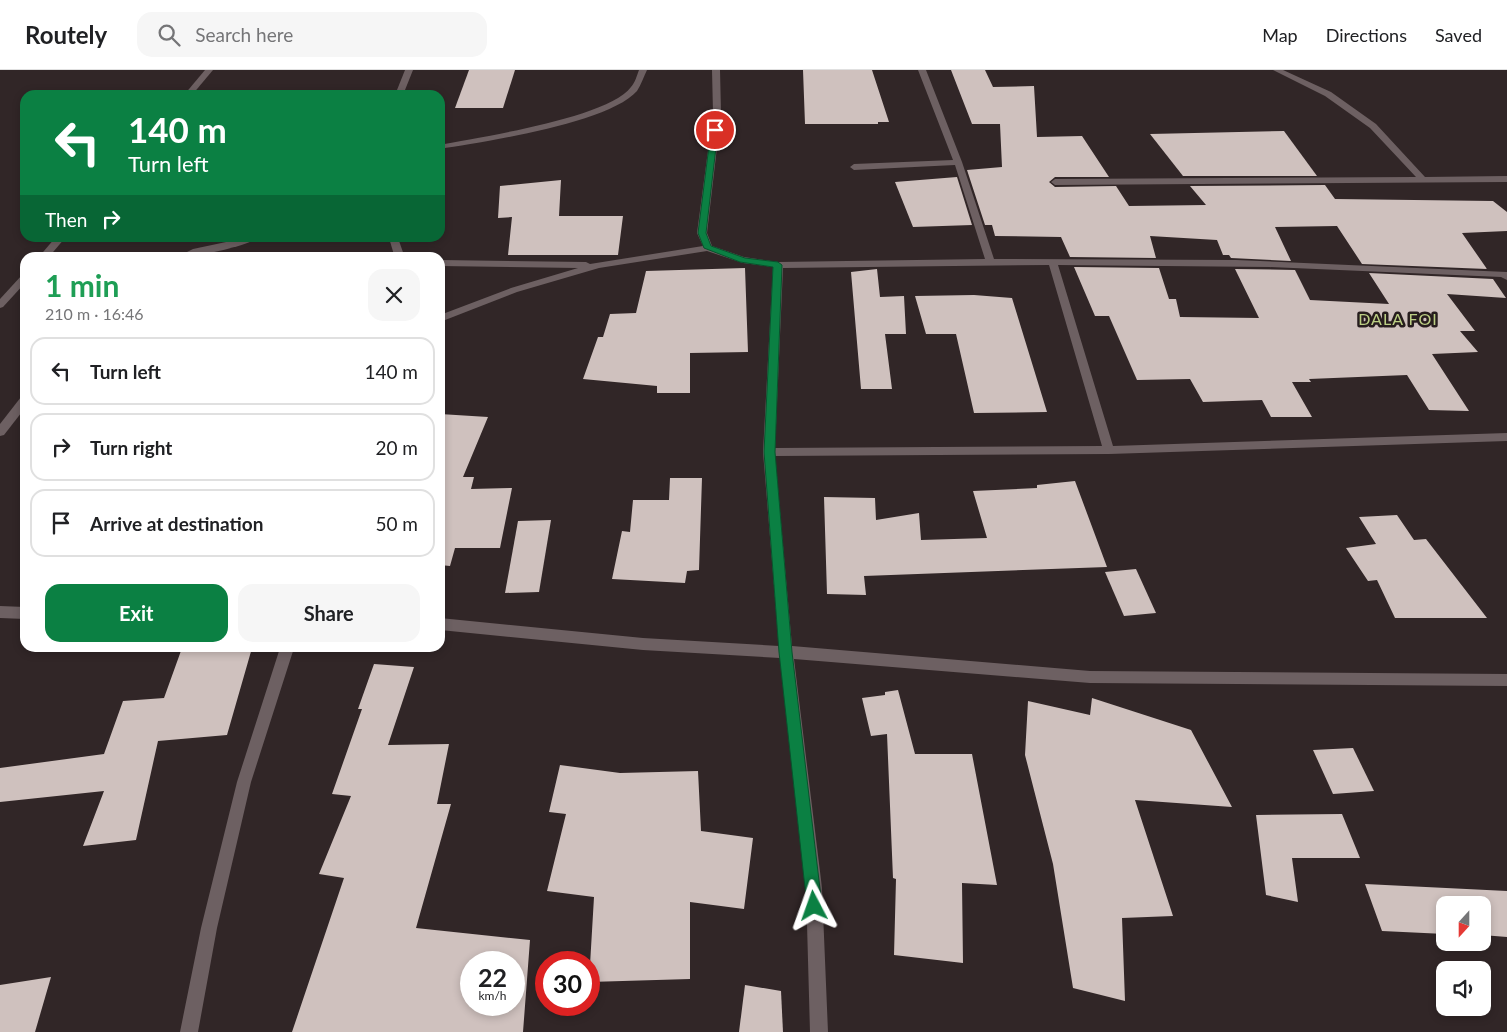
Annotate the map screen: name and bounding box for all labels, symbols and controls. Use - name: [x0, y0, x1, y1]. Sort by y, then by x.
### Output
- search box: [137, 12, 487, 57]
- text: Routely: [25, 20, 107, 49]
- icon: search: [155, 21, 183, 49]
- text: Search here: [195, 23, 293, 46]
- text: Map: [1262, 24, 1298, 46]
- text: Directions: [1326, 24, 1407, 46]
- text: Saved: [1435, 24, 1482, 46]
- text: 140 m: [128, 108, 227, 150]
- pin: [694, 109, 736, 151]
- icon: left: [45, 110, 110, 175]
- icon: arrive: [701, 116, 729, 144]
- text: Turn left: [128, 150, 209, 177]
- icon: right: [97, 205, 125, 233]
- text: Then: [45, 208, 87, 231]
- text: 1 min: [45, 267, 119, 303]
- button: close: [368, 269, 420, 321]
- text: 210 m · 16:46: [45, 304, 144, 323]
- district label: DALA FOI: [1358, 309, 1438, 328]
- icon: left: [47, 357, 75, 385]
- text: Turn left: [90, 360, 161, 383]
- text: 140 m: [364, 360, 418, 383]
- icon: right: [47, 433, 75, 461]
- text: Turn right: [90, 436, 172, 459]
- text: 20 m: [375, 436, 418, 459]
- icon: arrive: [47, 509, 75, 537]
- text: Arrive at destination: [90, 512, 263, 535]
- text: 50 m: [375, 512, 418, 535]
- button: Exit: [45, 584, 228, 642]
- button: Share: [238, 584, 420, 642]
- position arrow: [787, 879, 839, 931]
- north arrow: [1436, 896, 1491, 951]
- map controls: [1436, 896, 1491, 1016]
- speed limit sign: 30: [535, 951, 600, 1016]
- button: sound: [1436, 961, 1491, 1016]
- text: 22: [478, 962, 507, 992]
- text: km/h: [478, 988, 507, 1003]

